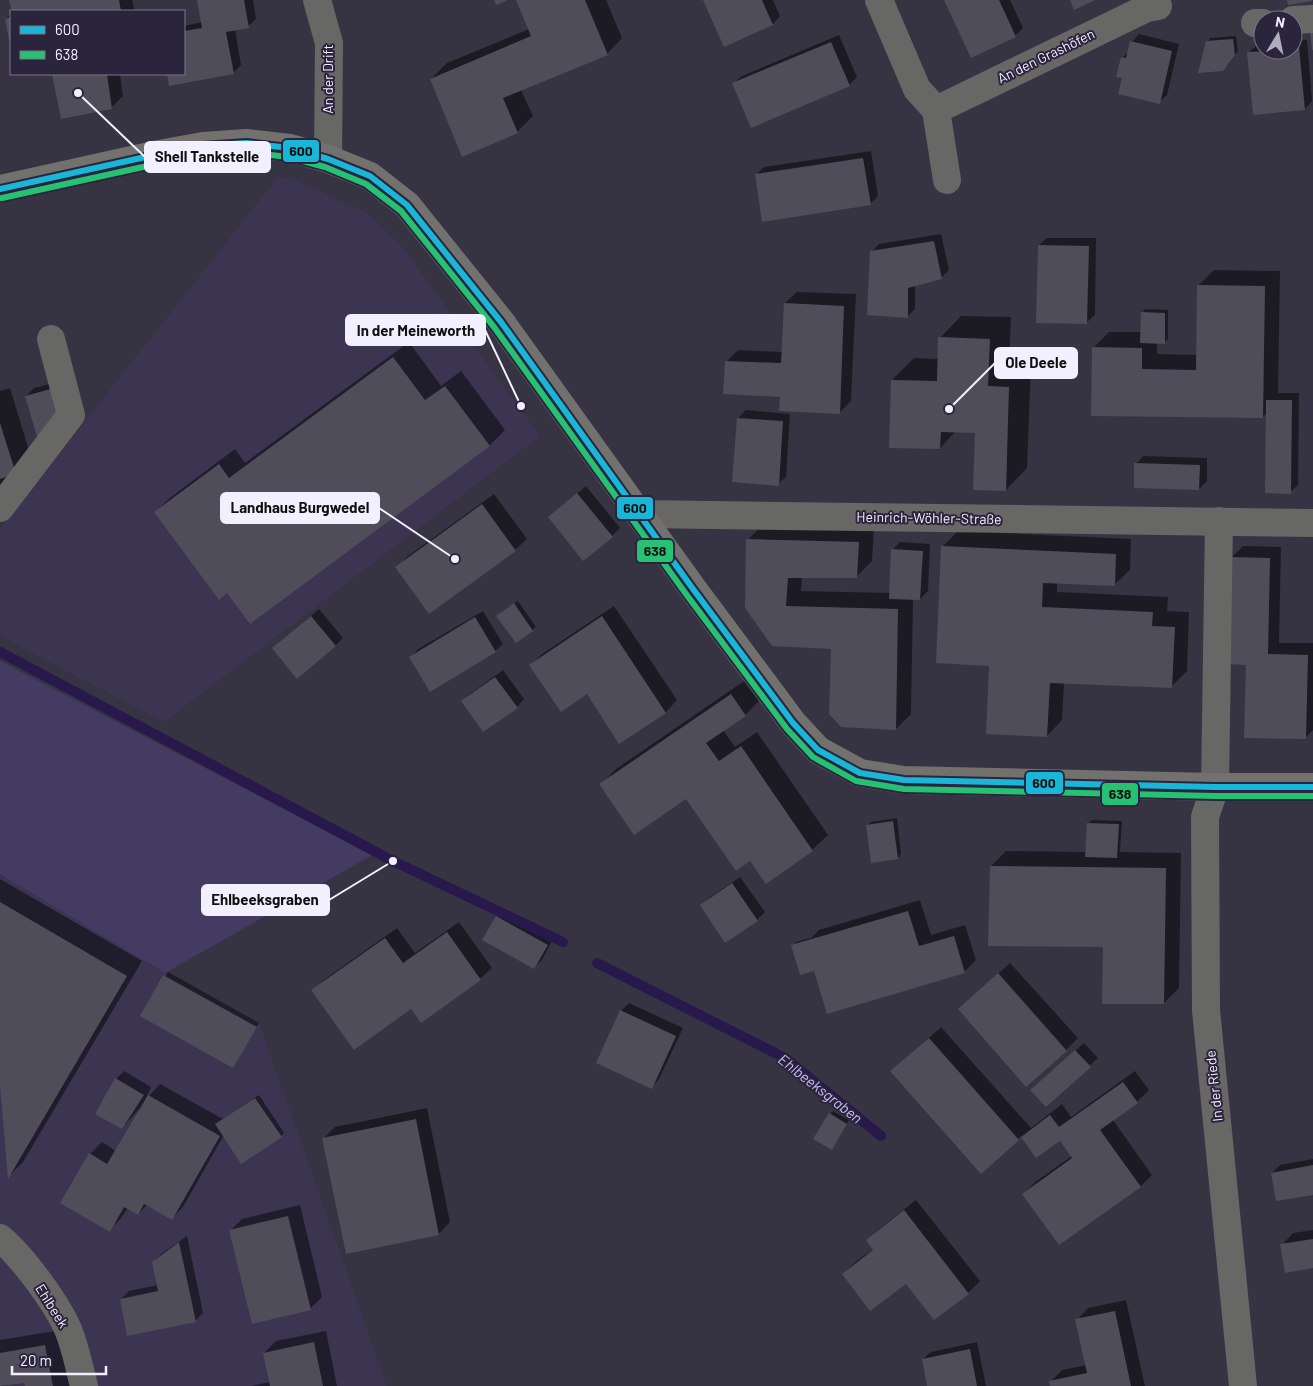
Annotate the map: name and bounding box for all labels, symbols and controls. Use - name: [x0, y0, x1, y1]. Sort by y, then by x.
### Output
- legend: [10, 10, 185, 75]
- north arrow: [1253, 10, 1303, 60]
- text: N: [1274, 13, 1286, 31]
- text: 600: [55, 20, 80, 38]
- street label: An den Grashöfen: [994, 25, 1097, 86]
- street label: An der Drift: [319, 44, 336, 114]
- text: 638: [55, 45, 78, 63]
- line badge: 600: [282, 139, 320, 163]
- callout: Shell Tankstelle: [145, 142, 270, 172]
- text: 600: [289, 142, 313, 159]
- text: Shell Tankstelle: [155, 147, 259, 165]
- callout: In der Meineworth: [346, 315, 485, 345]
- text: In der Meineworth: [357, 321, 475, 339]
- callout: Ole Deele: [995, 348, 1077, 378]
- text: Ole Deele: [1005, 353, 1067, 371]
- callout: Landhaus Burgwedel: [221, 493, 379, 523]
- line badge: 600: [616, 496, 654, 520]
- text: Landhaus Burgwedel: [231, 498, 369, 516]
- text: 600: [623, 499, 647, 516]
- street label: Heinrich-Wöhler-Straße: [856, 508, 1002, 527]
- line badge: 638: [636, 539, 674, 563]
- text: 638: [644, 542, 667, 559]
- line badge: 600: [1025, 771, 1064, 795]
- text: 600: [1032, 774, 1056, 791]
- line badge: 638: [1101, 782, 1139, 806]
- text: 638: [1109, 785, 1132, 802]
- callout: Ehlbeeksgraben: [202, 885, 329, 915]
- text: Ehlbeeksgraben: [211, 890, 319, 908]
- water label: Ehlbeeksgraben: [775, 1050, 866, 1127]
- street label: In der Riede: [1201, 1050, 1226, 1123]
- street label: Ehlbeek: [32, 1281, 73, 1331]
- scale bar: [12, 1344, 106, 1376]
- text: 20 m: [20, 1351, 52, 1369]

